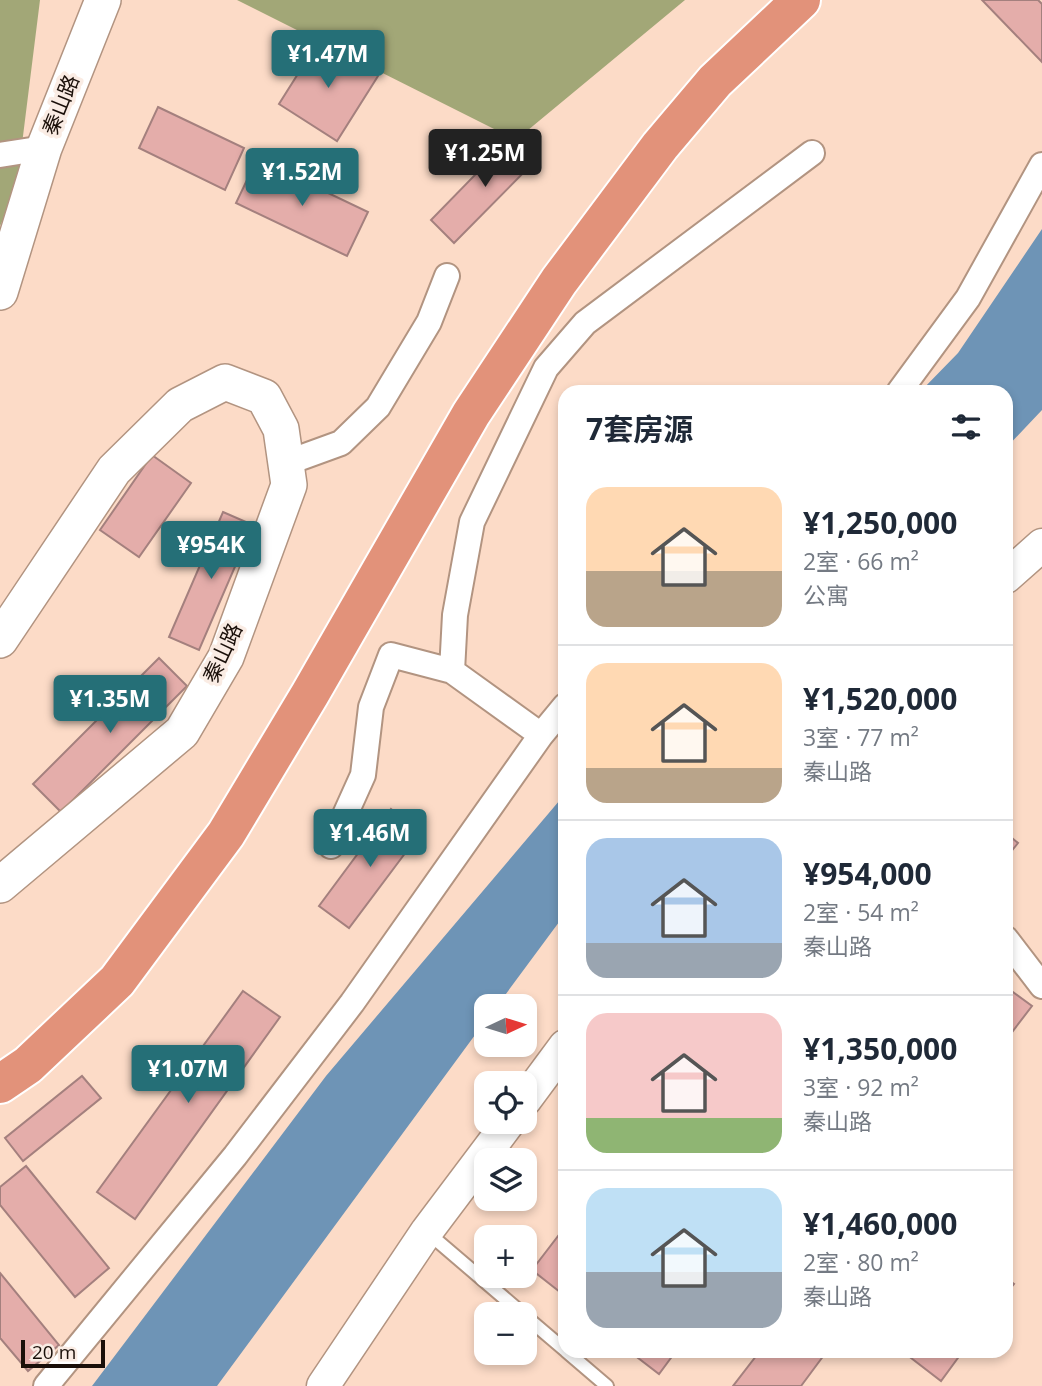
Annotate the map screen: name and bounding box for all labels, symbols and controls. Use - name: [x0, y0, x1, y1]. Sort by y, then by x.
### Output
- pin: ¥1.47M: [271, 31, 385, 90]
- text: ¥1.47M: [288, 37, 368, 69]
- street label: 秦山路: [35, 70, 85, 139]
- pin: ¥1.25M: [428, 130, 542, 189]
- text: ¥1.25M: [445, 136, 525, 168]
- pin: ¥1.52M: [245, 148, 359, 208]
- text: ¥1.52M: [262, 155, 342, 187]
- text: 7套房源: [586, 408, 693, 449]
- icon: filters: [947, 408, 985, 446]
- text: ¥1,250,000: [803, 502, 957, 543]
- icon: home: [642, 515, 726, 599]
- pin: ¥954K: [162, 522, 260, 581]
- text: ¥954K: [177, 528, 245, 560]
- text: 2室 · 66 m²: [803, 545, 919, 577]
- text: 公寓: [803, 579, 849, 611]
- street label: 秦山路: [196, 618, 248, 687]
- pin: ¥1.35M: [53, 676, 167, 735]
- text: ¥1,520,000: [803, 678, 957, 719]
- text: ¥1.35M: [70, 682, 150, 714]
- icon: home: [642, 691, 726, 775]
- text: 3室 · 77 m²: [803, 721, 919, 753]
- text: 秦山路: [803, 755, 872, 787]
- pin: ¥1.46M: [313, 810, 427, 869]
- text: ¥1.46M: [330, 816, 410, 848]
- text: ¥954,000: [803, 853, 932, 894]
- icon: home: [642, 866, 726, 950]
- text: 2室 · 54 m²: [803, 896, 919, 928]
- text: 秦山路: [803, 930, 872, 962]
- north arrow: [474, 994, 537, 1057]
- map controls: [474, 994, 537, 1365]
- text: ¥1,350,000: [803, 1028, 957, 1069]
- icon: home: [642, 1041, 726, 1125]
- pin: ¥1.07M: [131, 1046, 245, 1105]
- text: ¥1.07M: [148, 1052, 228, 1084]
- button: locate: [474, 1071, 537, 1134]
- text: 3室 · 92 m²: [803, 1071, 919, 1103]
- text: 秦山路: [803, 1105, 872, 1137]
- button: layers: [474, 1148, 537, 1211]
- text: ¥1,460,000: [803, 1203, 957, 1244]
- icon: home: [642, 1216, 726, 1300]
- button: +: [474, 1225, 537, 1288]
- text: 2室 · 80 m²: [803, 1246, 919, 1278]
- text: 秦山路: [803, 1280, 872, 1312]
- button: −: [474, 1302, 537, 1365]
- scale bar: [21, 1337, 105, 1369]
- text: 20 m: [32, 1339, 76, 1365]

